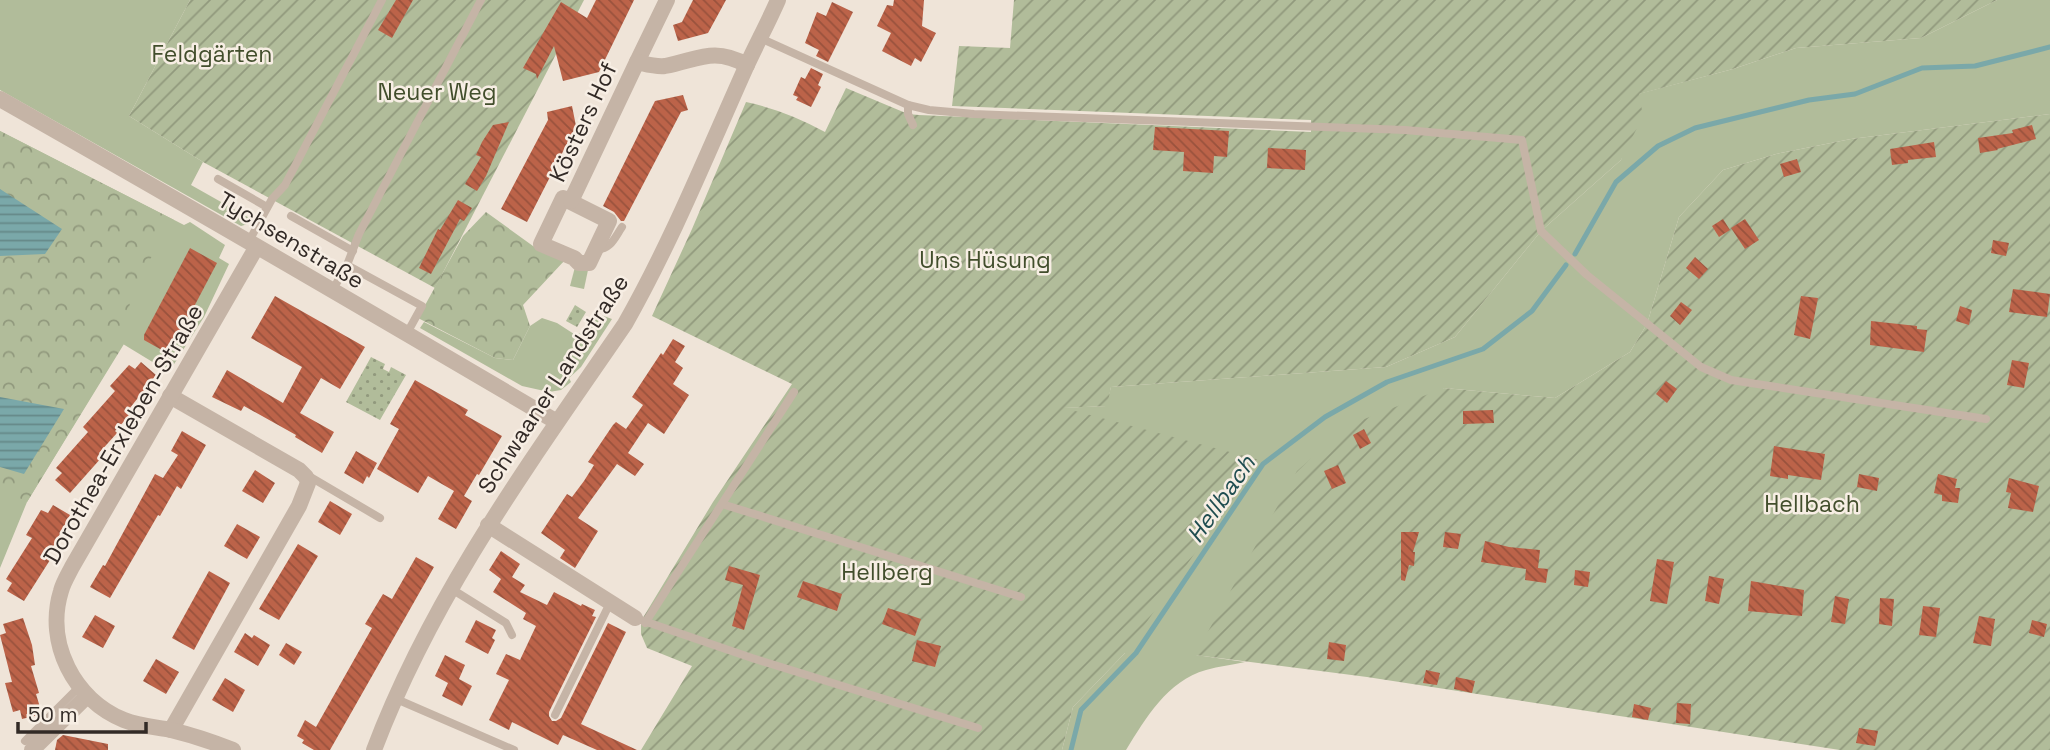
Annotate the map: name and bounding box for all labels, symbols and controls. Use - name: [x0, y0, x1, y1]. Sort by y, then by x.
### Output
- park label: Feldgärten: [152, 39, 272, 69]
- street label: Kösters Hof: [542, 57, 624, 187]
- park label: Neuer Weg: [377, 77, 497, 107]
- street label: Tychsenstraße: [212, 185, 370, 295]
- park label: Uns Hüsung: [919, 245, 1051, 275]
- street label: Schwaaner Landstraße: [471, 269, 635, 499]
- street label: Dorothea-Erxleben-Straße: [36, 299, 210, 569]
- water label: Hellbach: [1179, 448, 1263, 548]
- park label: Hellbach: [1764, 489, 1860, 519]
- park label: Hellberg: [841, 557, 933, 587]
- scale bar: [18, 690, 145, 734]
- text: 50 m: [28, 701, 78, 728]

